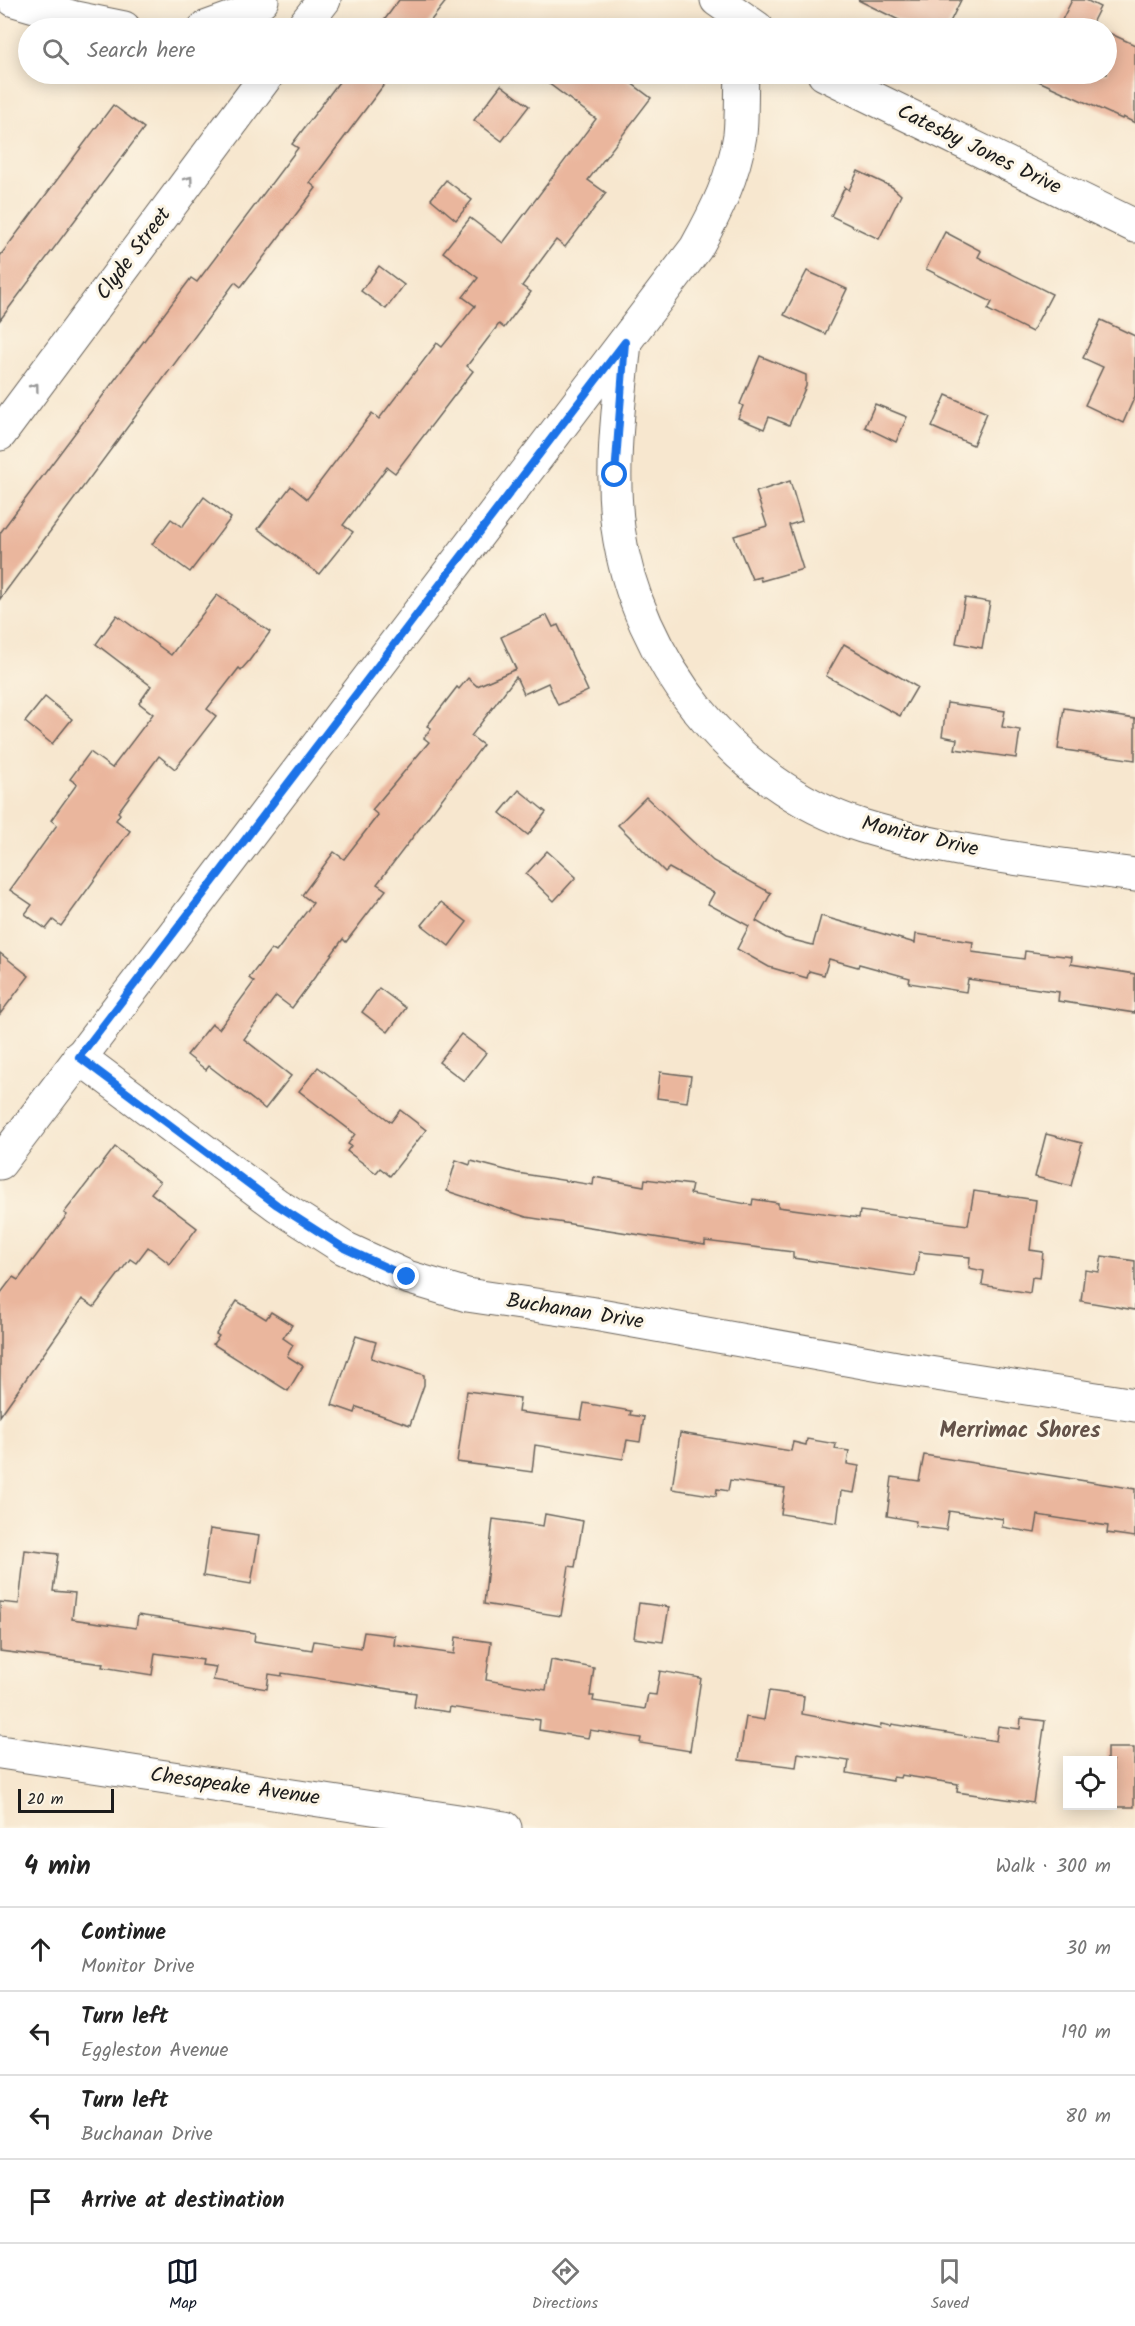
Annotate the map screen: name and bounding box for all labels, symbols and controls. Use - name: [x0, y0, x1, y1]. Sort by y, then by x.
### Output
- search box: [18, 18, 1117, 84]
- text: Search here: [87, 34, 195, 69]
- icon: search: [39, 35, 72, 68]
- street label: Catesby Jones Drive: [891, 96, 1067, 204]
- one-way arrow: [181, 176, 192, 187]
- street label: Clyde Street: [88, 200, 181, 308]
- one-way arrow: [28, 383, 39, 394]
- route start: [601, 461, 627, 487]
- street label: Monitor Drive: [858, 808, 982, 867]
- route end: [393, 1263, 419, 1289]
- street label: Buchanan Drive: [504, 1285, 646, 1339]
- district label: Merrimac Shores: [939, 1414, 1101, 1449]
- map controls: [1063, 1756, 1117, 1810]
- button: locate: [1063, 1756, 1117, 1810]
- street label: Chesapeake Avenue: [148, 1759, 322, 1815]
- scale bar: [18, 1786, 114, 1814]
- text: 20 m: [27, 1787, 63, 1812]
- text: 4 min: [24, 1846, 91, 1888]
- text: Walk · 300 m: [996, 1851, 1111, 1883]
- text: Continue: [81, 1916, 166, 1951]
- icon: ahead: [24, 1933, 57, 1966]
- text: 30 m: [1066, 1933, 1111, 1965]
- text: Monitor Drive: [81, 1951, 194, 1983]
- text: Turn left: [81, 2000, 168, 2035]
- icon: left: [24, 2017, 57, 2050]
- text: 190 m: [1061, 2017, 1111, 2049]
- text: Eggleston Avenue: [81, 2035, 228, 2067]
- text: Turn left: [81, 2084, 168, 2119]
- icon: left: [24, 2101, 57, 2134]
- text: 80 m: [1065, 2101, 1111, 2133]
- text: Buchanan Drive: [81, 2119, 213, 2151]
- text: Arrive at destination: [81, 2184, 284, 2219]
- icon: arrive: [24, 2185, 57, 2218]
- tab: Map: [166, 2255, 199, 2316]
- tab: Directions: [532, 2255, 598, 2316]
- tab: Saved: [931, 2255, 969, 2316]

